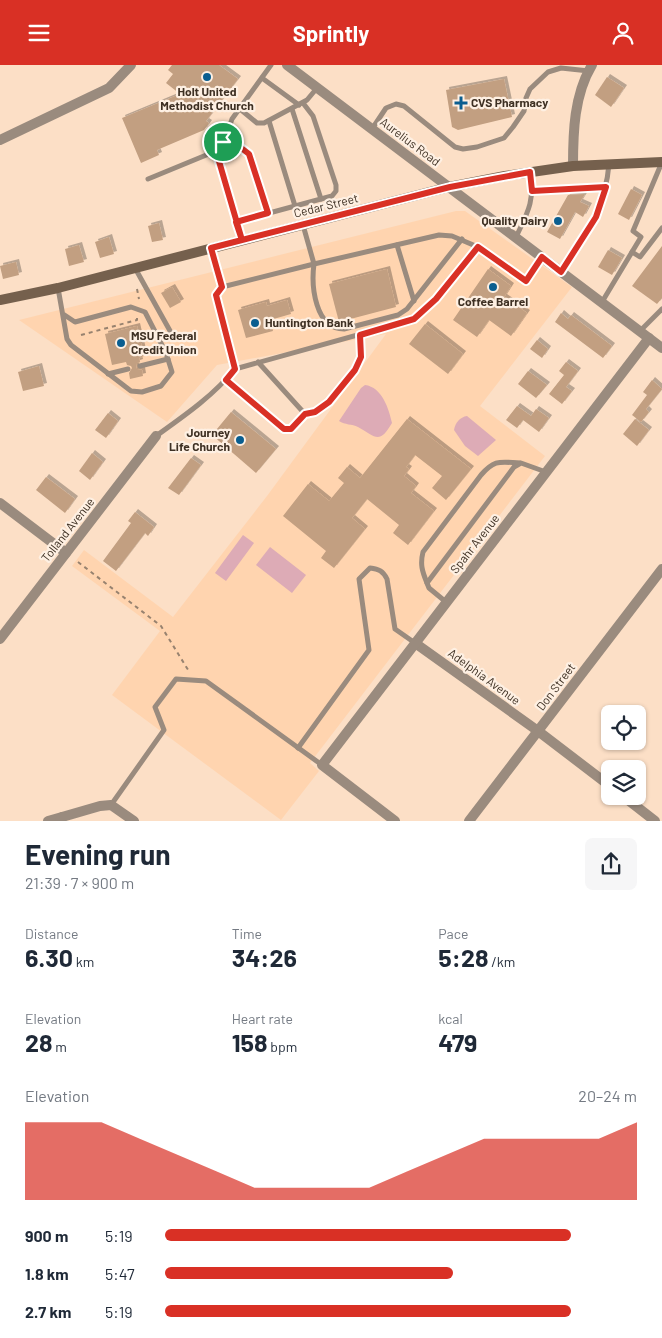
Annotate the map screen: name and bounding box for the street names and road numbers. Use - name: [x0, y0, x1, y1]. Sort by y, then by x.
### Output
- street label: Aurelius Road: [378, 114, 443, 168]
- street label: Cedar Street: [292, 190, 359, 220]
- street label: Tolland Avenue: [38, 494, 97, 564]
- street label: Spahr Avenue: [447, 511, 502, 576]
- street label: Adelphia Avenue: [446, 645, 523, 707]
- street label: Don Street: [533, 660, 578, 713]

